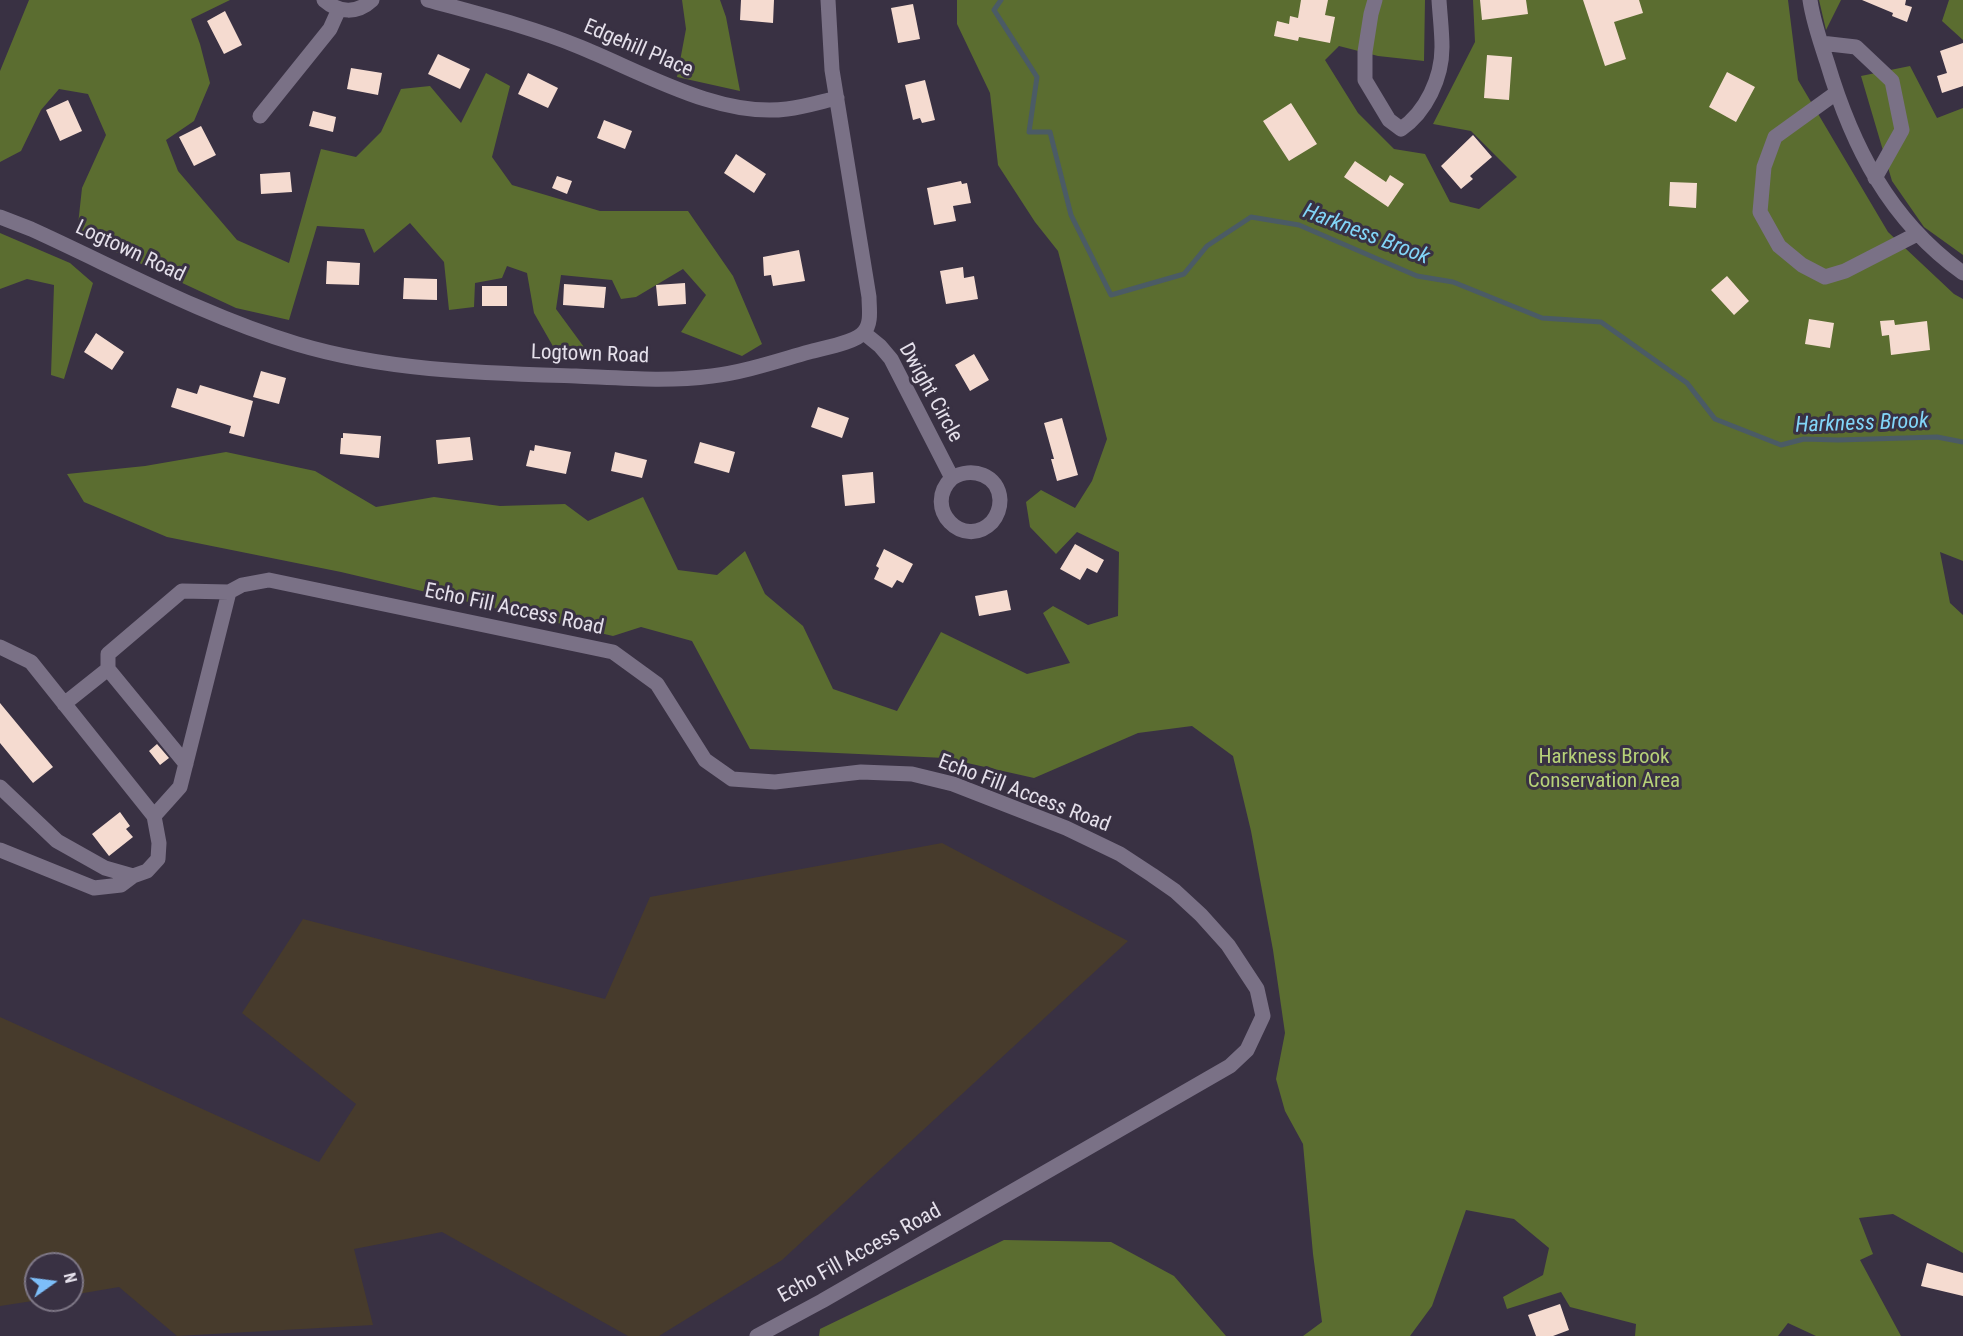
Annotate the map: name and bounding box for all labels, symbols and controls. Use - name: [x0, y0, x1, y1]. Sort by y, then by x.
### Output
- street label: Edgehill Place: [580, 15, 696, 83]
- water label: Harkness Brook: [1299, 199, 1433, 271]
- street label: Logtown Road: [71, 216, 189, 288]
- street label: Dwight Circle: [892, 339, 968, 447]
- street label: Logtown Road: [530, 340, 650, 370]
- water label: Harkness Brook: [1795, 408, 1929, 440]
- street label: Echo Fill Access Road: [422, 579, 606, 641]
- park label: Harkness Brook Conservation Area: [1528, 745, 1680, 795]
- street label: Echo Fill Access Road: [934, 750, 1114, 838]
- street label: Echo Fill Access Road: [774, 1199, 946, 1309]
- north arrow: [24, 1252, 84, 1312]
- text: N: [60, 1271, 80, 1285]

